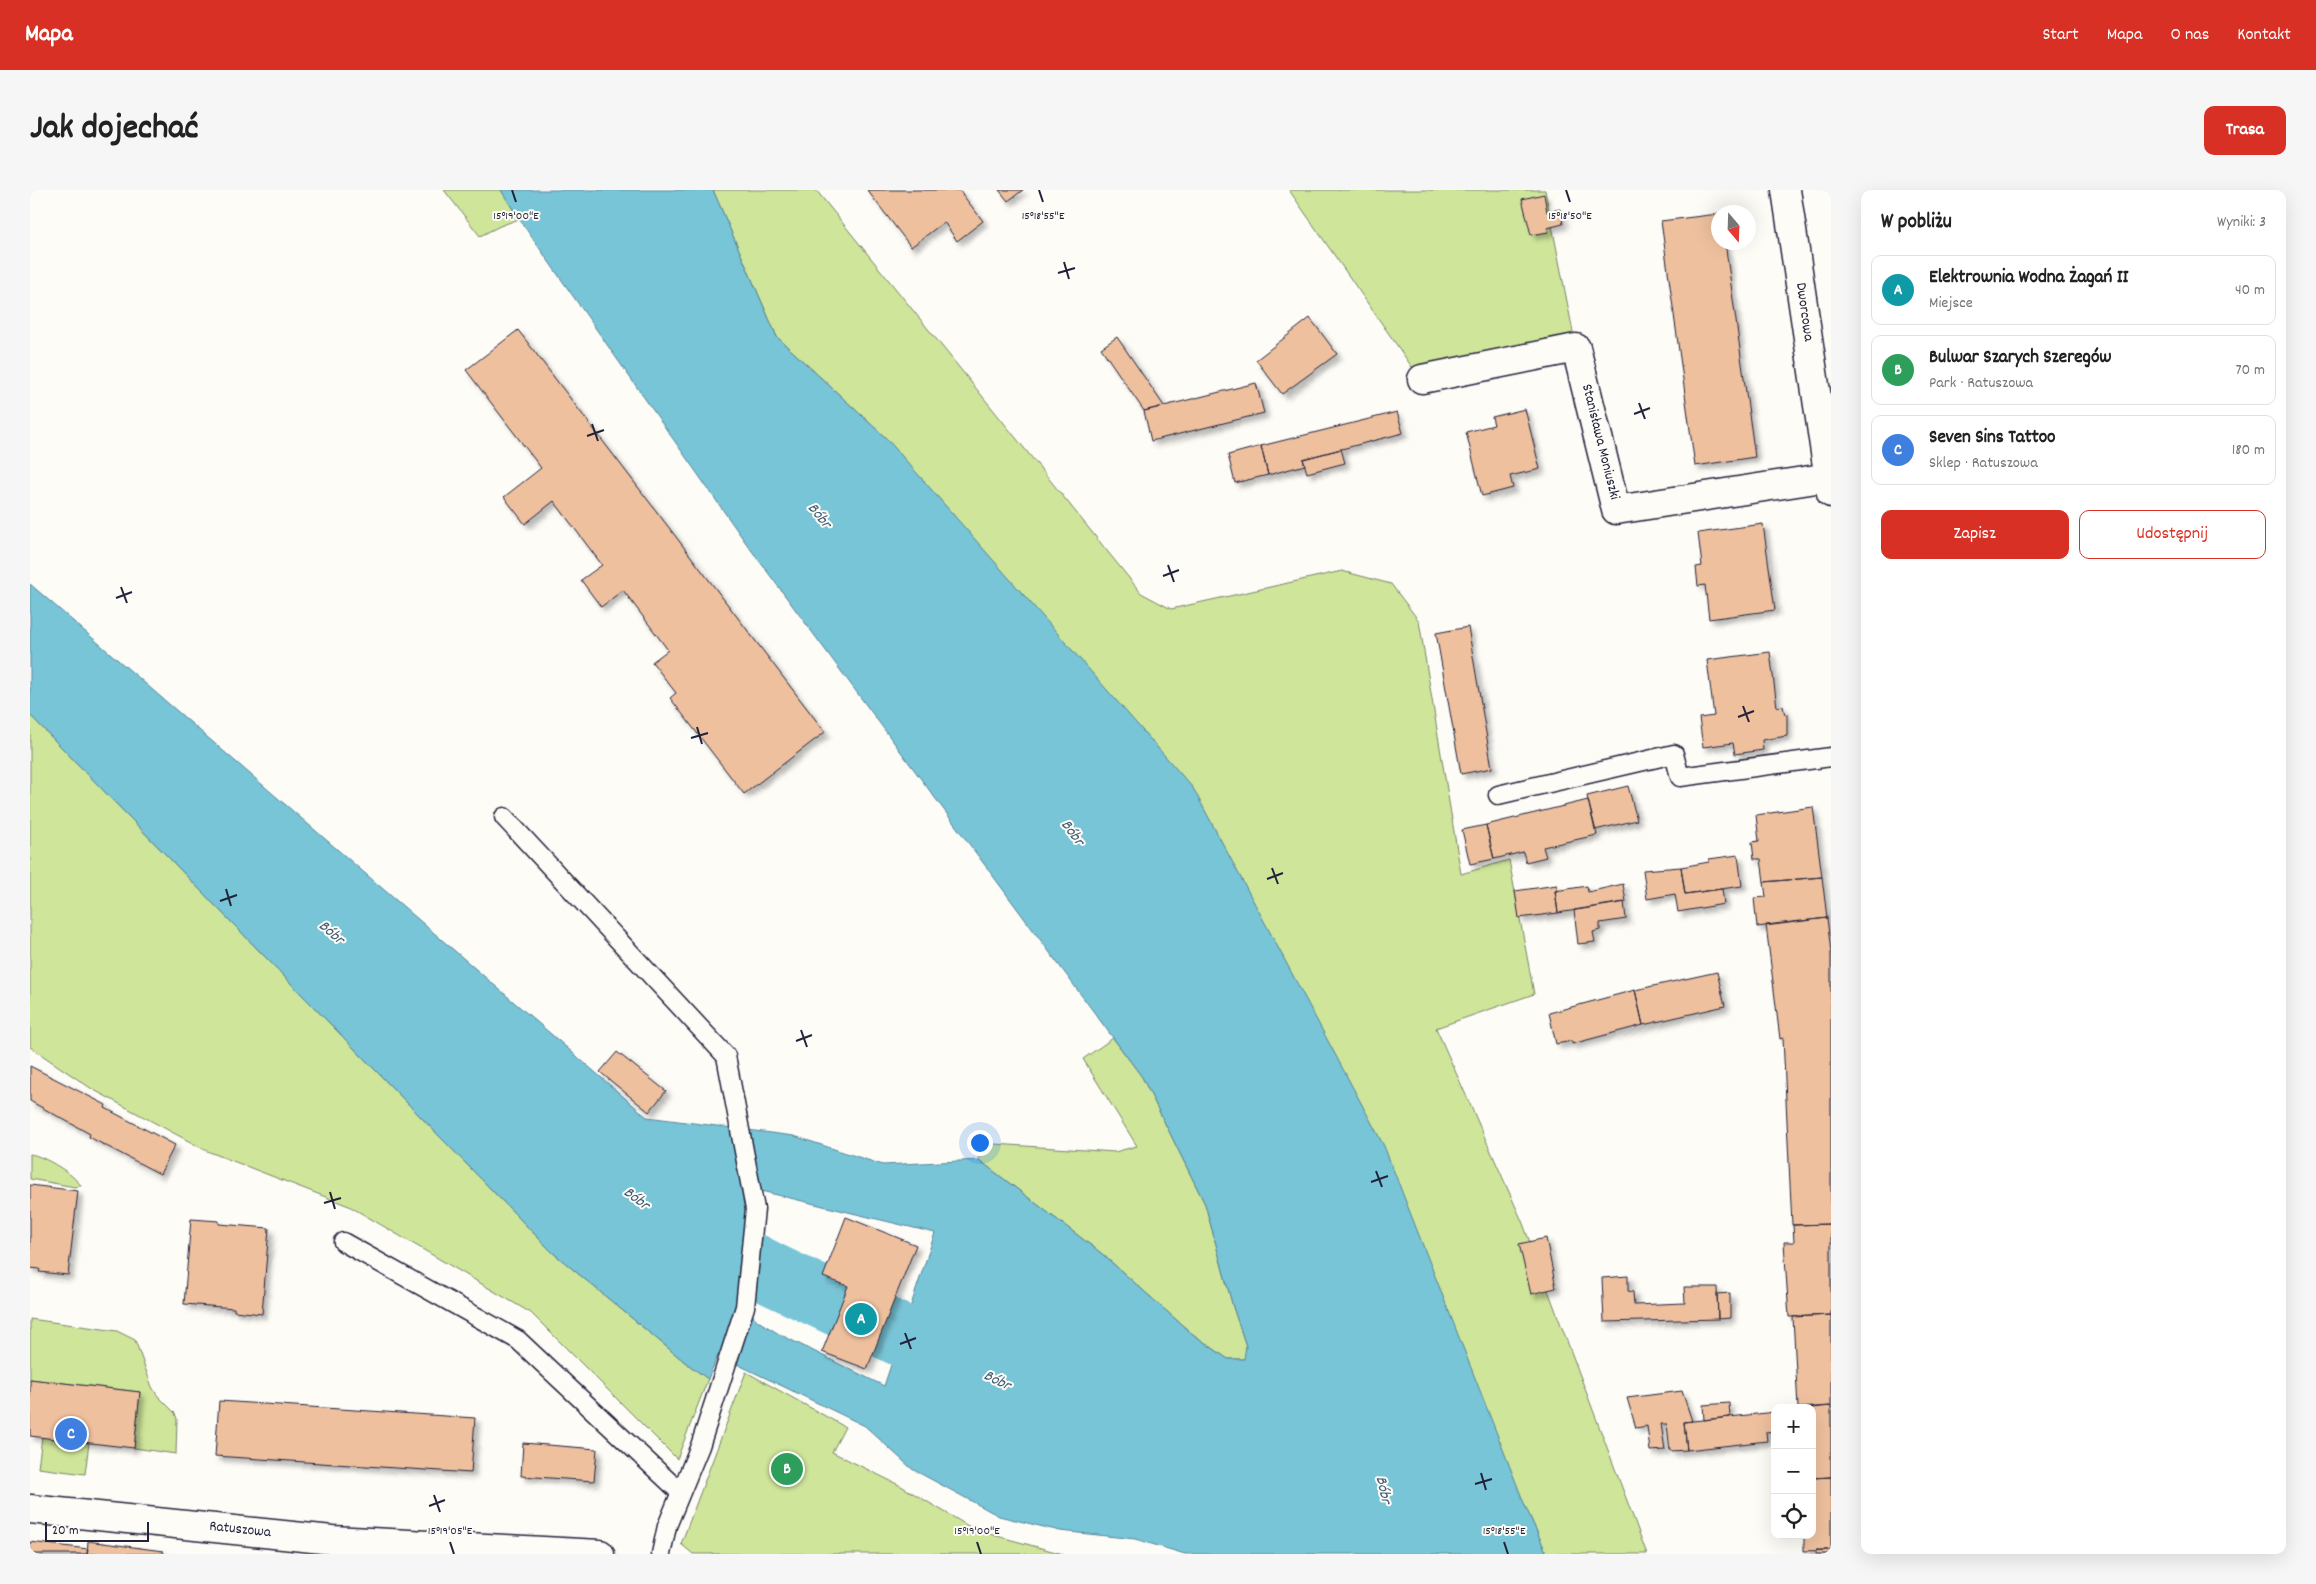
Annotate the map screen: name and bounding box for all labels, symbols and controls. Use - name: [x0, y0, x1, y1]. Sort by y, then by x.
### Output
- text: Mapa: [25, 18, 73, 52]
- text: Start: [2042, 23, 2079, 48]
- text: Mapa: [2107, 23, 2142, 48]
- text: O nas: [2170, 23, 2209, 48]
- text: Kontakt: [2237, 23, 2291, 48]
- text: Jak dojechać: [30, 105, 199, 155]
- button: Trasa: [2204, 106, 2286, 155]
- north arrow: [1711, 205, 1756, 250]
- text: 15°19'00"E: [493, 208, 539, 225]
- text: 15°18'55"E: [1022, 208, 1065, 225]
- text: 15°18'50"E: [1548, 208, 1592, 225]
- text: W pobliżu: [1881, 208, 1952, 238]
- text: Wyniki: 3: [2217, 211, 2266, 234]
- text: Elektrownia Wodna Żagań II: [1929, 265, 2128, 292]
- text: A: [1894, 279, 1902, 302]
- text: 40 m: [2235, 279, 2265, 302]
- street label: Dworcowa: [1789, 281, 1819, 344]
- text: Miejsce: [1929, 292, 1973, 315]
- text: Bulwar Szarych Szeregów: [1929, 345, 2112, 372]
- text: B: [1894, 359, 1902, 382]
- text: 70 m: [2235, 359, 2265, 382]
- text: Park · Ratuszowa: [1929, 372, 2033, 395]
- street label: Stanisława Moniuszki: [1575, 382, 1625, 502]
- text: Seven Sins Tattoo: [1929, 425, 2056, 452]
- text: C: [1894, 439, 1902, 462]
- text: 180 m: [2232, 439, 2265, 462]
- text: Sklep · Ratuszowa: [1929, 452, 2038, 475]
- water label: Bóbr: [801, 498, 838, 536]
- button: Zapisz: [1881, 510, 2069, 559]
- button: Udostępnij: [2079, 510, 2266, 559]
- water label: Bóbr: [1055, 815, 1091, 853]
- water label: Bóbr: [313, 915, 351, 952]
- your location: [967, 1130, 993, 1156]
- water label: Bóbr: [618, 1182, 656, 1218]
- pin: A: [845, 1300, 877, 1338]
- water label: Bóbr: [980, 1365, 1016, 1398]
- map controls: [1771, 1404, 1816, 1539]
- button: +: [1771, 1404, 1816, 1449]
- pin: C: [55, 1415, 87, 1453]
- button: −: [1771, 1449, 1816, 1494]
- pin: B: [771, 1450, 803, 1488]
- water label: Bóbr: [1369, 1474, 1398, 1508]
- button: locate: [1771, 1494, 1816, 1539]
- street label: Ratuszowa: [208, 1516, 273, 1544]
- scale bar: [45, 1519, 149, 1542]
- text: 20 m: [52, 1521, 79, 1541]
- text: 15°19'05"E: [428, 1523, 473, 1540]
- text: 15°19'00"E: [954, 1523, 1000, 1540]
- text: 15°18'55"E: [1483, 1523, 1526, 1540]

